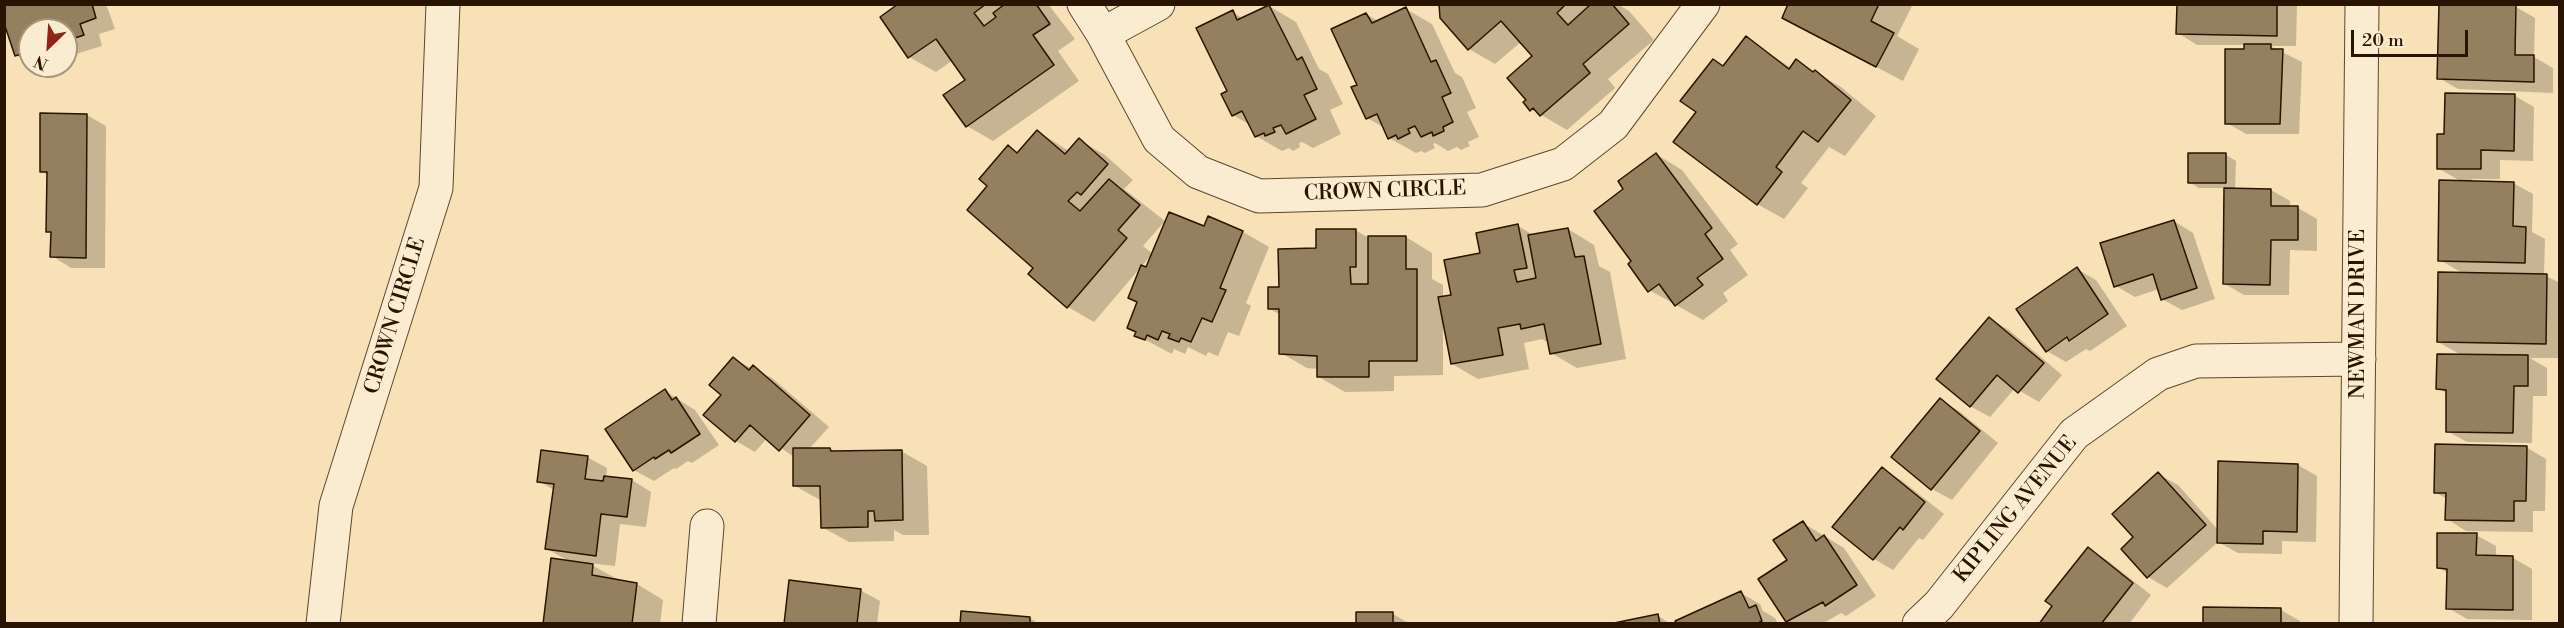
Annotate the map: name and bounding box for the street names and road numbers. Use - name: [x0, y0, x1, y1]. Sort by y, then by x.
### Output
- street label: CROWN CIRCLE: [1303, 177, 1467, 207]
- street label: NEWMAN DRIVE: [2346, 229, 2372, 399]
- street label: CROWN CIRCLE: [360, 235, 432, 397]
- street label: KIPLING AVENUE: [1949, 431, 2083, 589]

